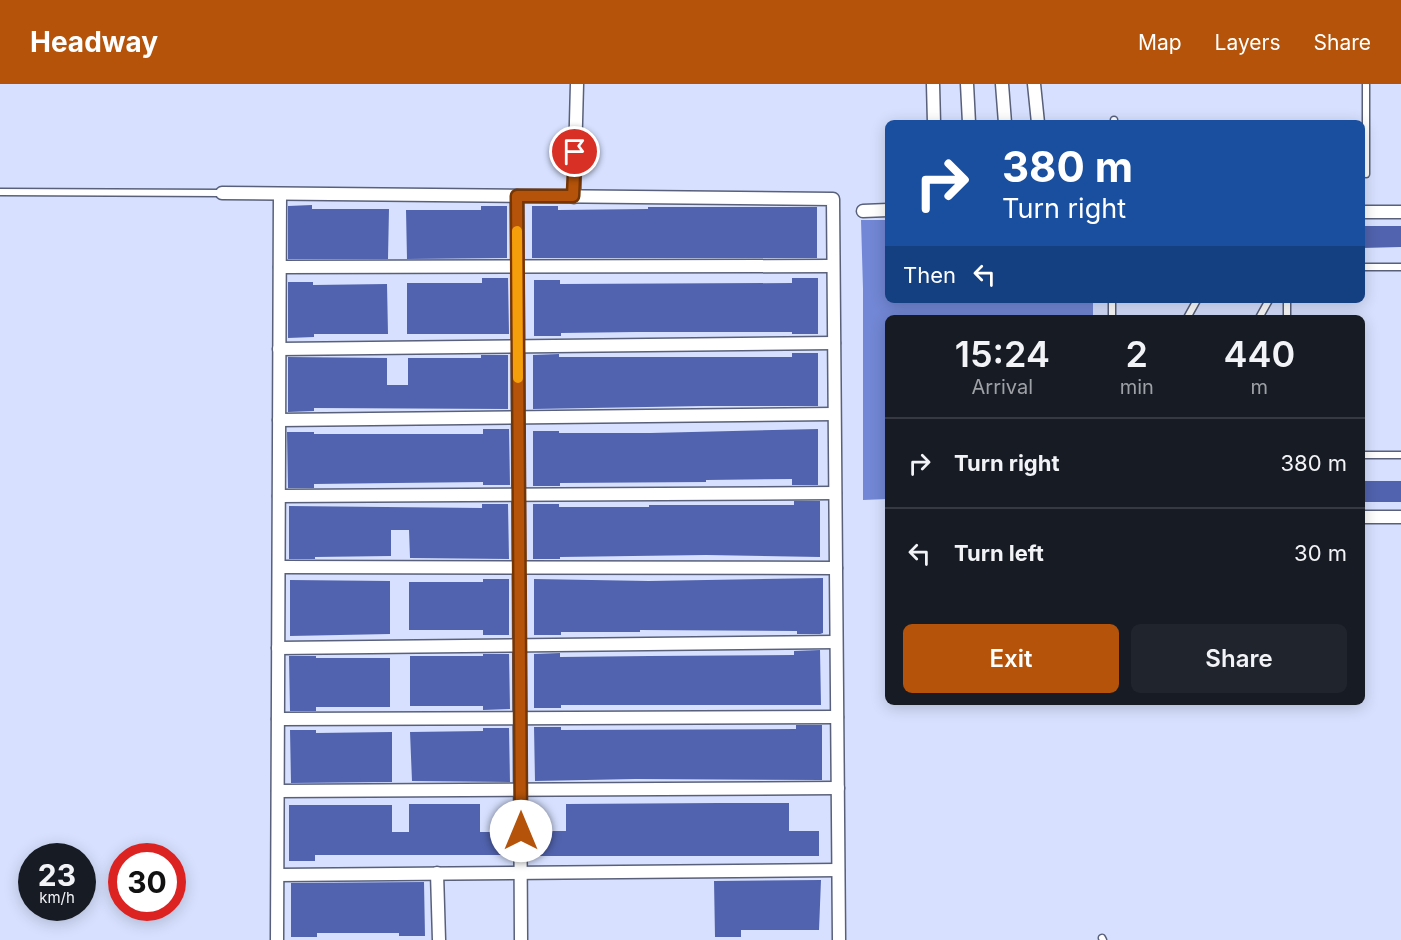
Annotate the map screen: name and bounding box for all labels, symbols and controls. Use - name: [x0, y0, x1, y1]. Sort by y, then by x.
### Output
- text: Headway: [30, 25, 158, 59]
- text: Map: [1138, 30, 1182, 55]
- text: Layers: [1215, 30, 1281, 55]
- text: Share: [1314, 30, 1371, 55]
- pin: [549, 126, 600, 177]
- icon: arrive: [558, 135, 591, 168]
- text: 380 m: [1002, 141, 1133, 192]
- icon: right: [903, 144, 981, 222]
- text: Turn right: [1002, 192, 1126, 225]
- icon: left: [968, 258, 1001, 291]
- text: Then: [903, 262, 956, 288]
- text: 15:24: [955, 332, 1050, 376]
- text: 2: [1126, 332, 1148, 376]
- text: 440: [1224, 332, 1295, 376]
- text: Arrival: [972, 375, 1033, 399]
- text: min: [1120, 375, 1154, 399]
- text: m: [1251, 375, 1268, 399]
- icon: right: [903, 447, 936, 480]
- text: Turn right: [954, 450, 1060, 476]
- text: 380 m: [1280, 450, 1347, 476]
- icon: left: [903, 537, 936, 570]
- text: Turn left: [954, 540, 1044, 566]
- text: 30 m: [1294, 540, 1347, 566]
- button: Exit: [903, 624, 1119, 693]
- button: Share: [1131, 624, 1347, 693]
- position arrow: [489, 799, 553, 863]
- speed limit sign: 30: [108, 843, 186, 921]
- text: 23: [38, 857, 76, 893]
- text: km/h: [39, 888, 75, 907]

